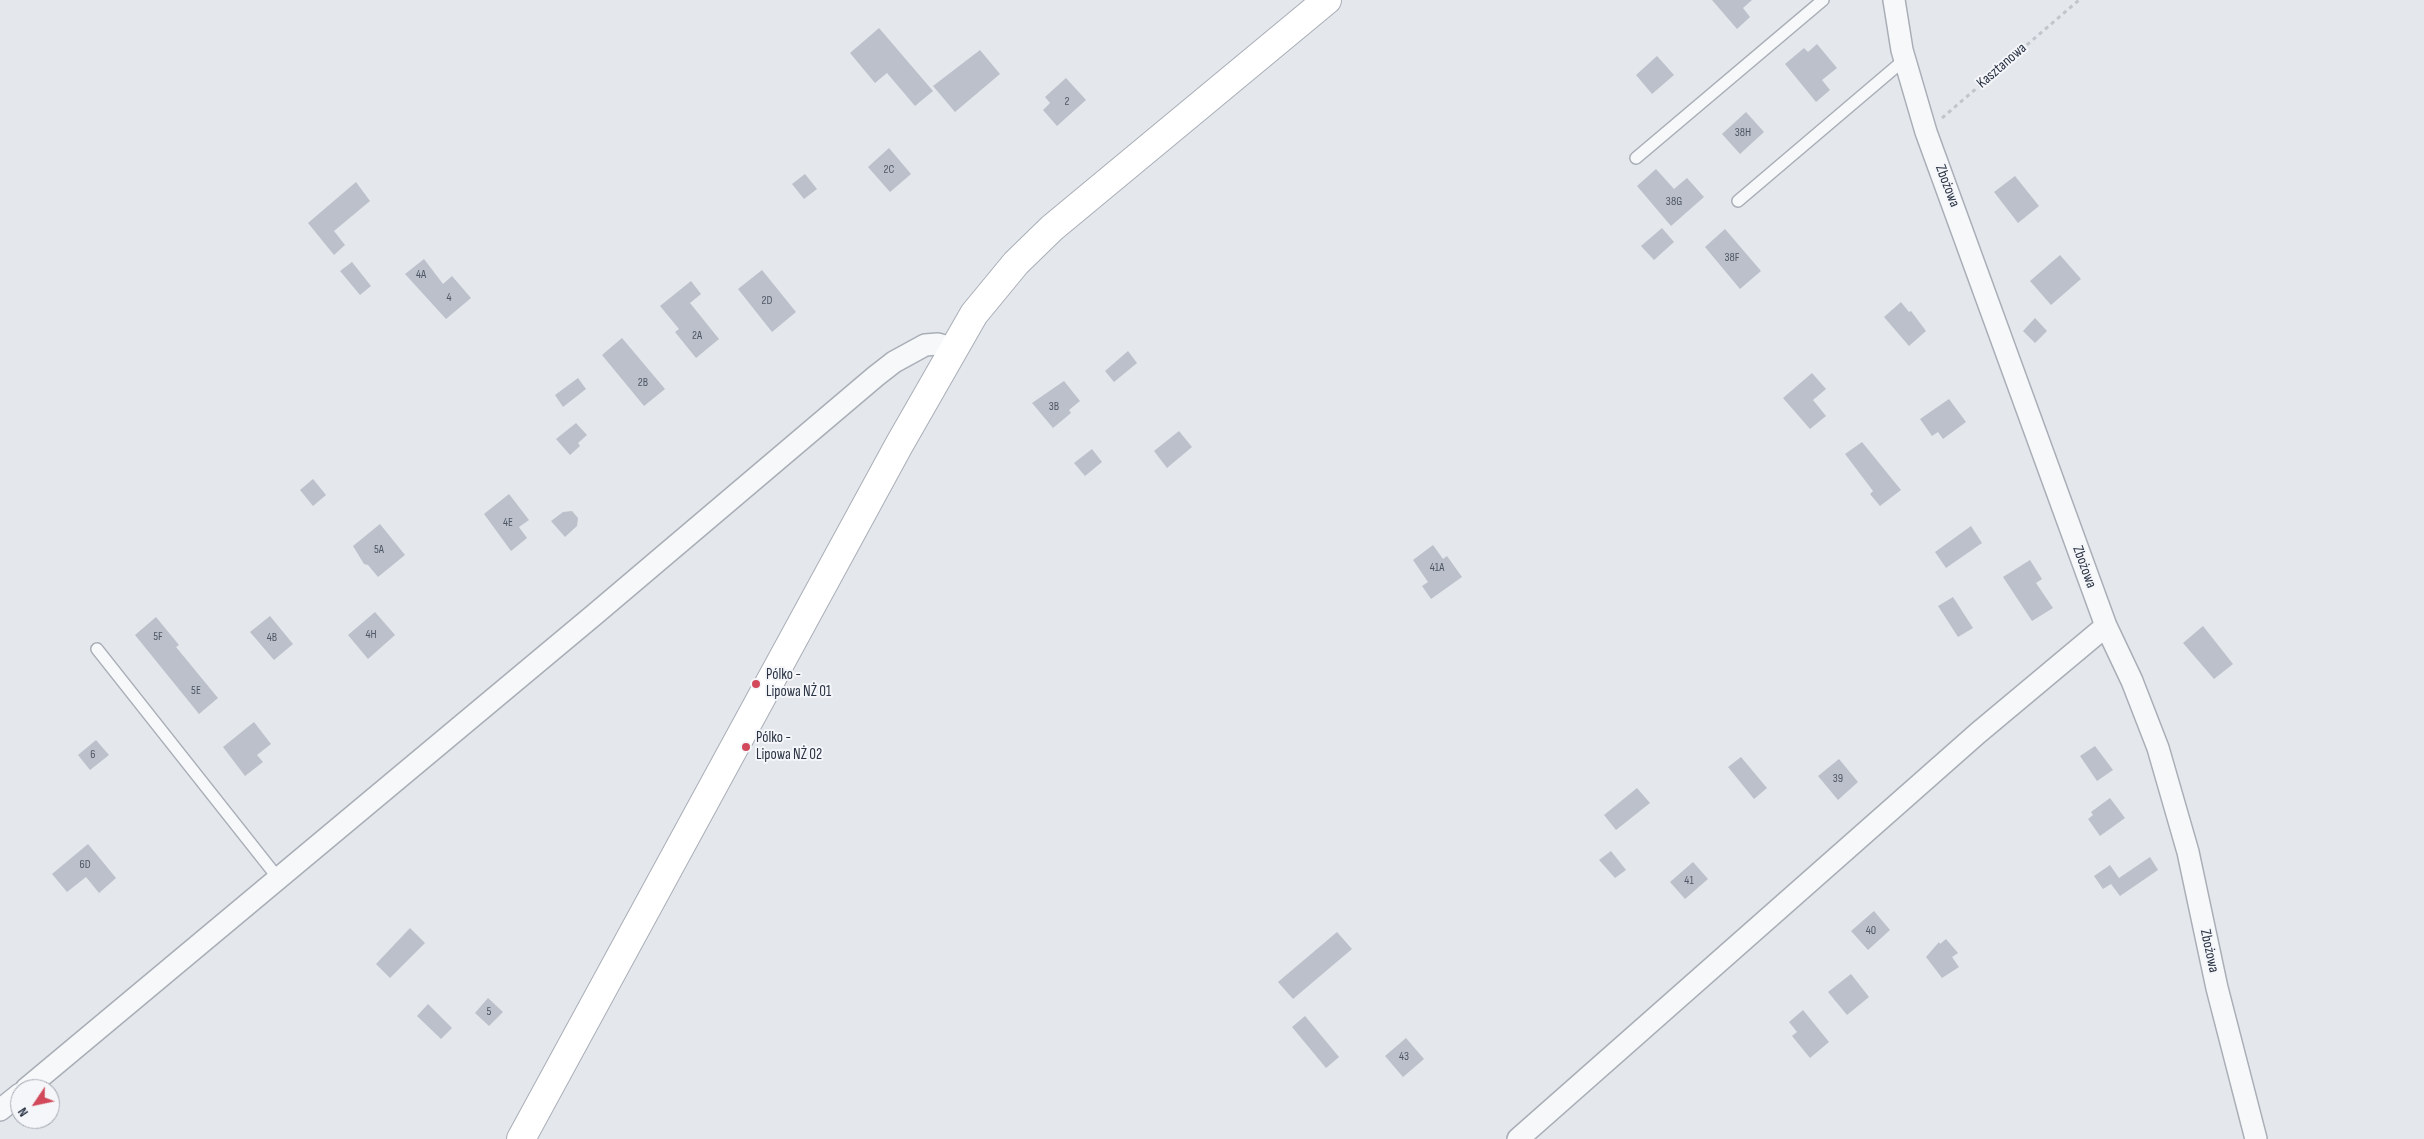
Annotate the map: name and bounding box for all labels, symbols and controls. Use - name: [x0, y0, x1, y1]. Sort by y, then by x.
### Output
- street label: Kasztanowa: [1973, 40, 2031, 92]
- house number: 2: [1065, 95, 1069, 109]
- house number: 38H: [1735, 126, 1751, 140]
- street label: Zbożowa: [1931, 162, 1963, 210]
- house number: 2C: [884, 163, 894, 177]
- house number: 38G: [1666, 195, 1682, 209]
- house number: 38F: [1724, 251, 1740, 265]
- house number: 4A: [416, 268, 426, 282]
- house number: 4: [446, 291, 452, 305]
- house number: 2D: [762, 294, 772, 308]
- house number: 2A: [692, 329, 702, 343]
- house number: 2B: [638, 376, 648, 390]
- house number: 3B: [1049, 400, 1059, 414]
- house number: 4E: [503, 516, 513, 530]
- house number: 5A: [374, 543, 384, 557]
- street label: Zbożowa: [2068, 543, 2100, 591]
- house number: 41A: [1430, 561, 1444, 575]
- house number: 4H: [365, 628, 377, 642]
- house number: 5F: [153, 630, 163, 644]
- house number: 4B: [267, 631, 277, 645]
- place label: Pólko - Lipowa NŻ 01: [766, 666, 831, 701]
- marker: Pólko - Lipowa NŻ 01: [750, 678, 762, 690]
- house number: 5E: [191, 684, 201, 698]
- place label: Pólko - Lipowa NŻ 02: [756, 729, 822, 764]
- marker: Pólko - Lipowa NŻ 02: [740, 741, 752, 753]
- house number: 6: [90, 748, 96, 762]
- house number: 39: [1833, 772, 1843, 786]
- house number: 6D: [79, 858, 91, 872]
- house number: 41: [1684, 874, 1694, 888]
- house number: 40: [1866, 924, 1876, 938]
- street label: Zbożowa: [2196, 928, 2222, 974]
- house number: 5: [487, 1005, 491, 1019]
- house number: 43: [1399, 1050, 1409, 1064]
- north arrow: [10, 1079, 60, 1129]
- text: N: [14, 1104, 32, 1120]

